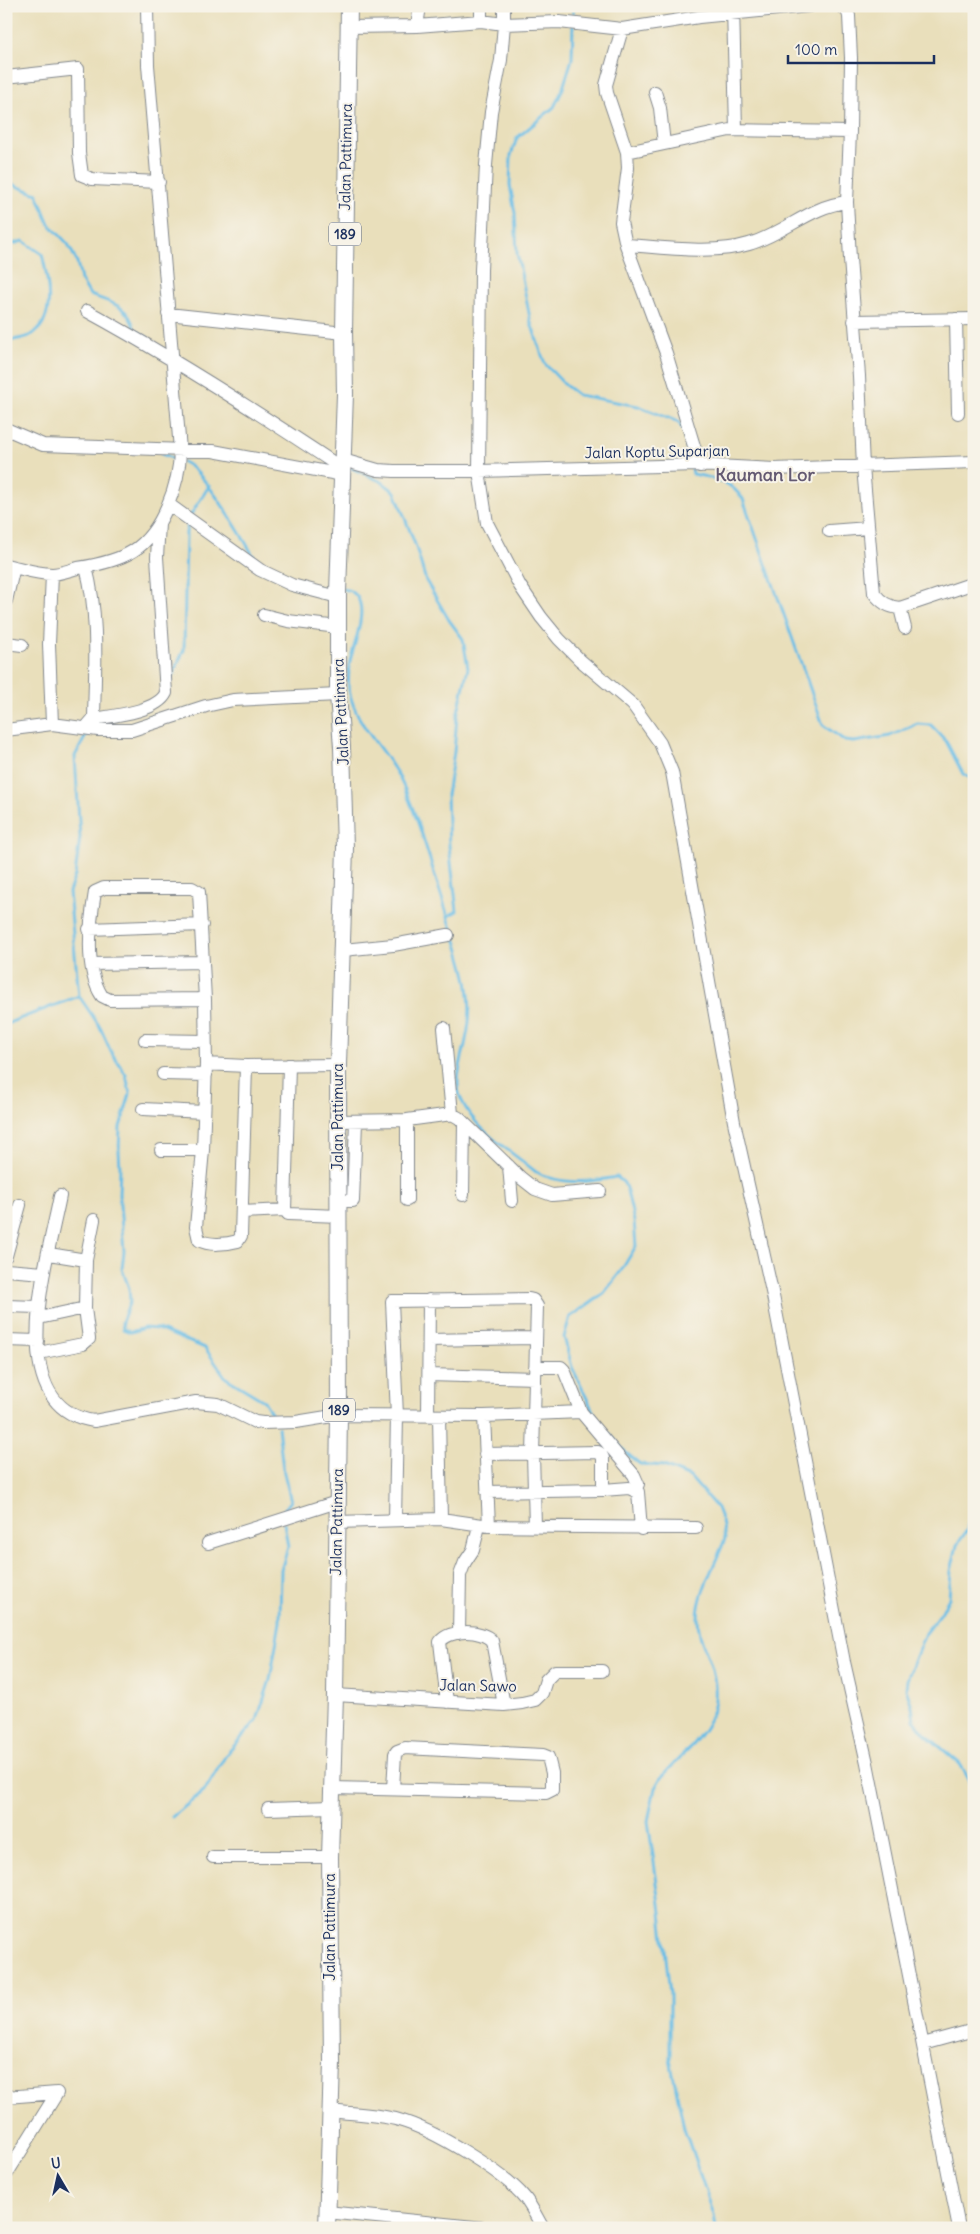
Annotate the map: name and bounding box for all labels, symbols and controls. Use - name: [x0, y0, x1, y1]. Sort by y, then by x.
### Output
- scale bar: [788, 32, 934, 64]
- text: 100 m: [795, 40, 837, 59]
- street label: Jalan Pattimura: [335, 103, 356, 211]
- road number: 189: [329, 222, 361, 245]
- street label: Jalan Koptu Suparjan: [585, 441, 730, 462]
- district label: Kauman Lor: [715, 463, 815, 486]
- street label: Jalan Pattimura: [328, 657, 353, 766]
- street label: Jalan Pattimura: [328, 1063, 347, 1171]
- road number: 189: [323, 1398, 355, 1422]
- street label: Jalan Pattimura: [326, 1468, 347, 1576]
- street label: Jalan Sawo: [439, 1675, 517, 1696]
- street label: Jalan Pattimura: [320, 1873, 339, 1981]
- north arrow: [32, 2152, 82, 2202]
- text: U: [50, 2154, 62, 2173]

